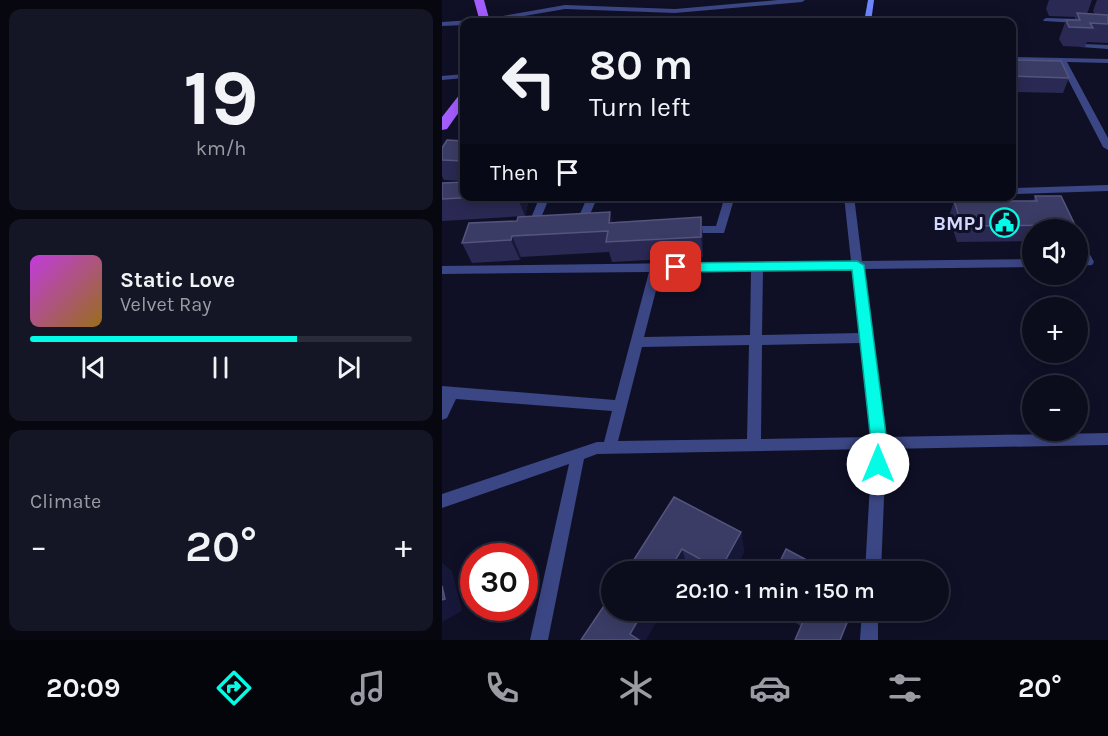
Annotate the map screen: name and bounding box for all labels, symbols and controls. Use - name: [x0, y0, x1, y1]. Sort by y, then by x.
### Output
- text: 80 m: [589, 40, 693, 90]
- icon: left: [490, 42, 568, 120]
- text: 19: [183, 52, 259, 144]
- text: Turn left: [589, 91, 690, 123]
- text: km/h: [196, 137, 246, 160]
- icon: arrive: [551, 156, 584, 189]
- text: Then: [490, 160, 539, 186]
- public building icon: BMPJ: [989, 207, 1021, 239]
- place label: BMPJ: [933, 212, 984, 235]
- map controls: [1022, 219, 1088, 441]
- button: sound: [1022, 219, 1088, 285]
- pin: [650, 241, 701, 292]
- icon: arrive: [659, 250, 692, 283]
- text: Static Love: [120, 267, 235, 293]
- text: Velvet Ray: [120, 293, 212, 316]
- button: +: [1022, 297, 1088, 363]
- icon: previous: [77, 351, 110, 384]
- icon: pause: [204, 351, 237, 384]
- icon: next: [332, 351, 365, 384]
- button: −: [1022, 375, 1088, 441]
- position arrow: [846, 432, 910, 496]
- text: Climate: [30, 490, 101, 513]
- text: 20°: [185, 520, 257, 572]
- text: −: [30, 527, 47, 565]
- text: +: [395, 527, 412, 565]
- speed limit sign: 30: [460, 543, 538, 621]
- text: 20:10 · 1 min · 150 m: [675, 578, 875, 604]
- icon: directions: [213, 667, 255, 709]
- icon: music: [347, 667, 389, 709]
- icon: phone: [481, 667, 523, 709]
- icon: climate: [615, 667, 657, 709]
- icon: car: [749, 667, 791, 709]
- icon: filters: [884, 667, 926, 709]
- text: 20:09: [46, 672, 120, 704]
- text: 20°: [1018, 672, 1062, 704]

